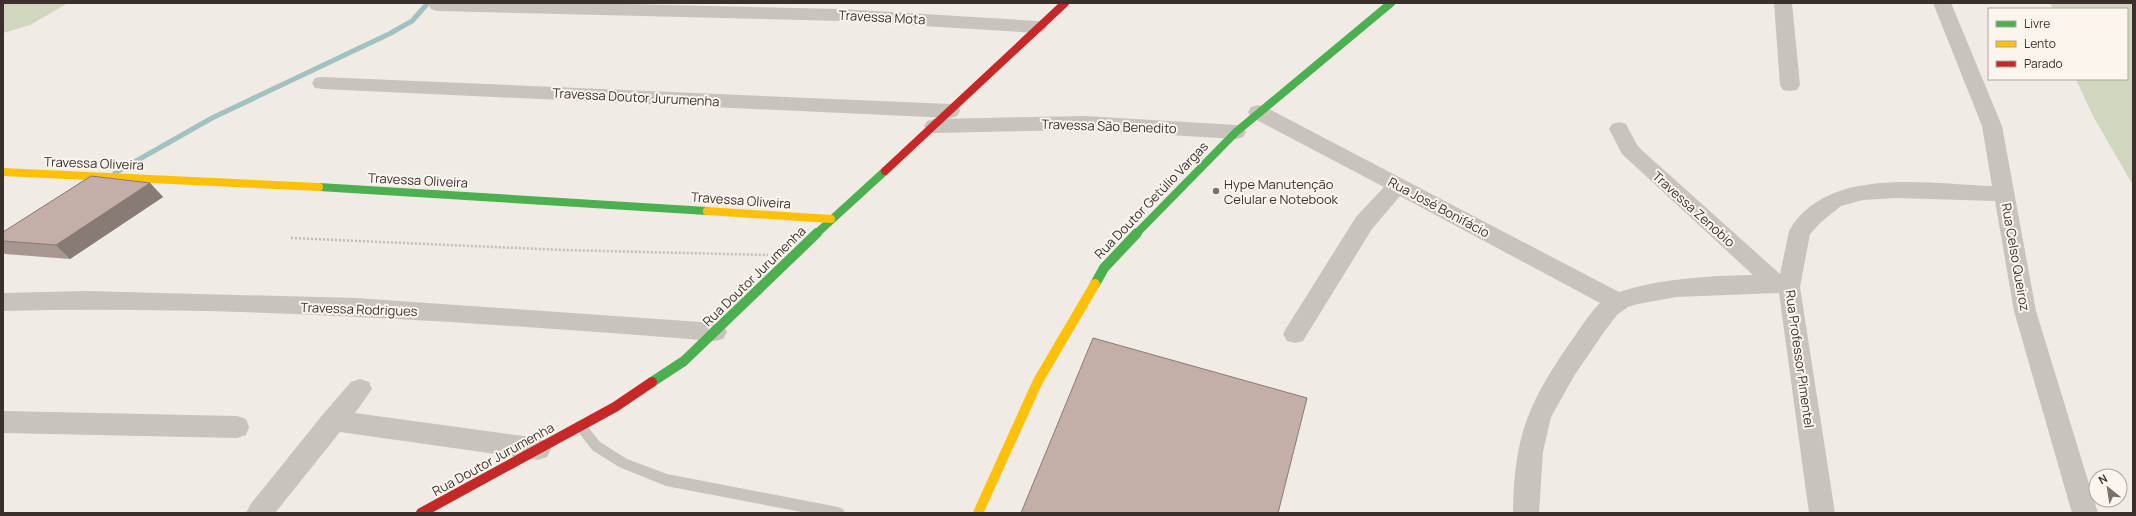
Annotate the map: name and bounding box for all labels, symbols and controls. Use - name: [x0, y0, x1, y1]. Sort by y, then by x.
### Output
- street label: Travessa Mota: [838, 6, 926, 28]
- legend: [1988, 8, 2128, 80]
- text: Livre: [2024, 15, 2050, 32]
- text: Lento: [2024, 35, 2056, 52]
- text: Parado: [2024, 55, 2063, 72]
- street label: Travessa Doutor Jurumenha: [552, 84, 720, 110]
- street label: Travessa São Benedito: [1041, 115, 1177, 137]
- street label: Rua Doutor Getúlio Vargas: [1090, 137, 1212, 263]
- street label: Travessa Oliveira: [44, 152, 144, 174]
- street label: Travessa Zenobio: [1649, 167, 1739, 251]
- street label: Travessa Oliveira: [368, 168, 468, 192]
- street label: Rua José Bonifácio: [1385, 173, 1493, 241]
- place label: Hype Manutenção Celular e Notebook: [1224, 175, 1339, 208]
- marker: Hype Manutenção Celular e Notebook: [1211, 186, 1221, 196]
- street label: Travessa Oliveira: [690, 188, 792, 212]
- street label: Rua Celso Queiroz: [1998, 202, 2034, 313]
- street label: Rua Doutor Jurumenha: [698, 222, 810, 330]
- street label: Rua Professor Pimentel: [1781, 289, 1819, 429]
- street label: Travessa Rodrigues: [300, 298, 418, 320]
- street label: Rua Doutor Jurumenha: [429, 418, 557, 500]
- north arrow: [2088, 468, 2128, 508]
- text: N: [2096, 470, 2110, 487]

